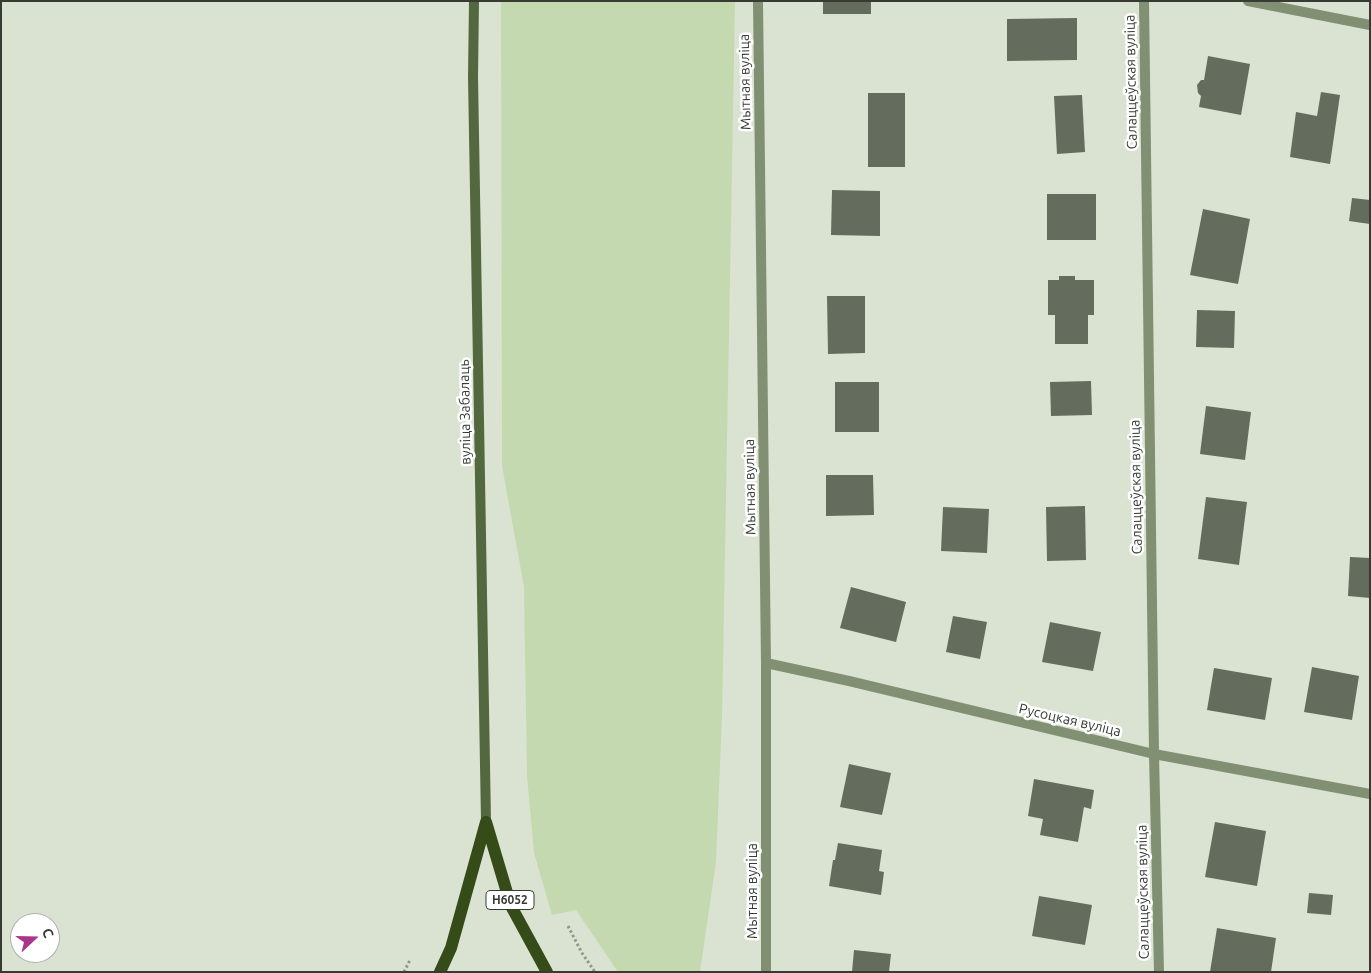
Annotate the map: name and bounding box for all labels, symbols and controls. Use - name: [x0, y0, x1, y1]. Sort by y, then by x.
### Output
- street label: Салаццеўская вуліца: [1121, 15, 1141, 149]
- street label: Мытная вуліца: [736, 34, 754, 130]
- street label: вуліца Забалаць: [456, 359, 474, 465]
- street label: Салаццеўская вуліца: [1126, 420, 1146, 554]
- street label: Мытная вуліца: [741, 439, 759, 535]
- street label: Русоцкая вуліца: [1017, 700, 1123, 740]
- street label: Салаццеўская вуліца: [1133, 825, 1153, 959]
- street label: Мытная вуліца: [744, 843, 760, 939]
- road number: Н6052: [486, 890, 534, 910]
- north arrow: [10, 913, 60, 963]
- text: С: [39, 926, 57, 940]

